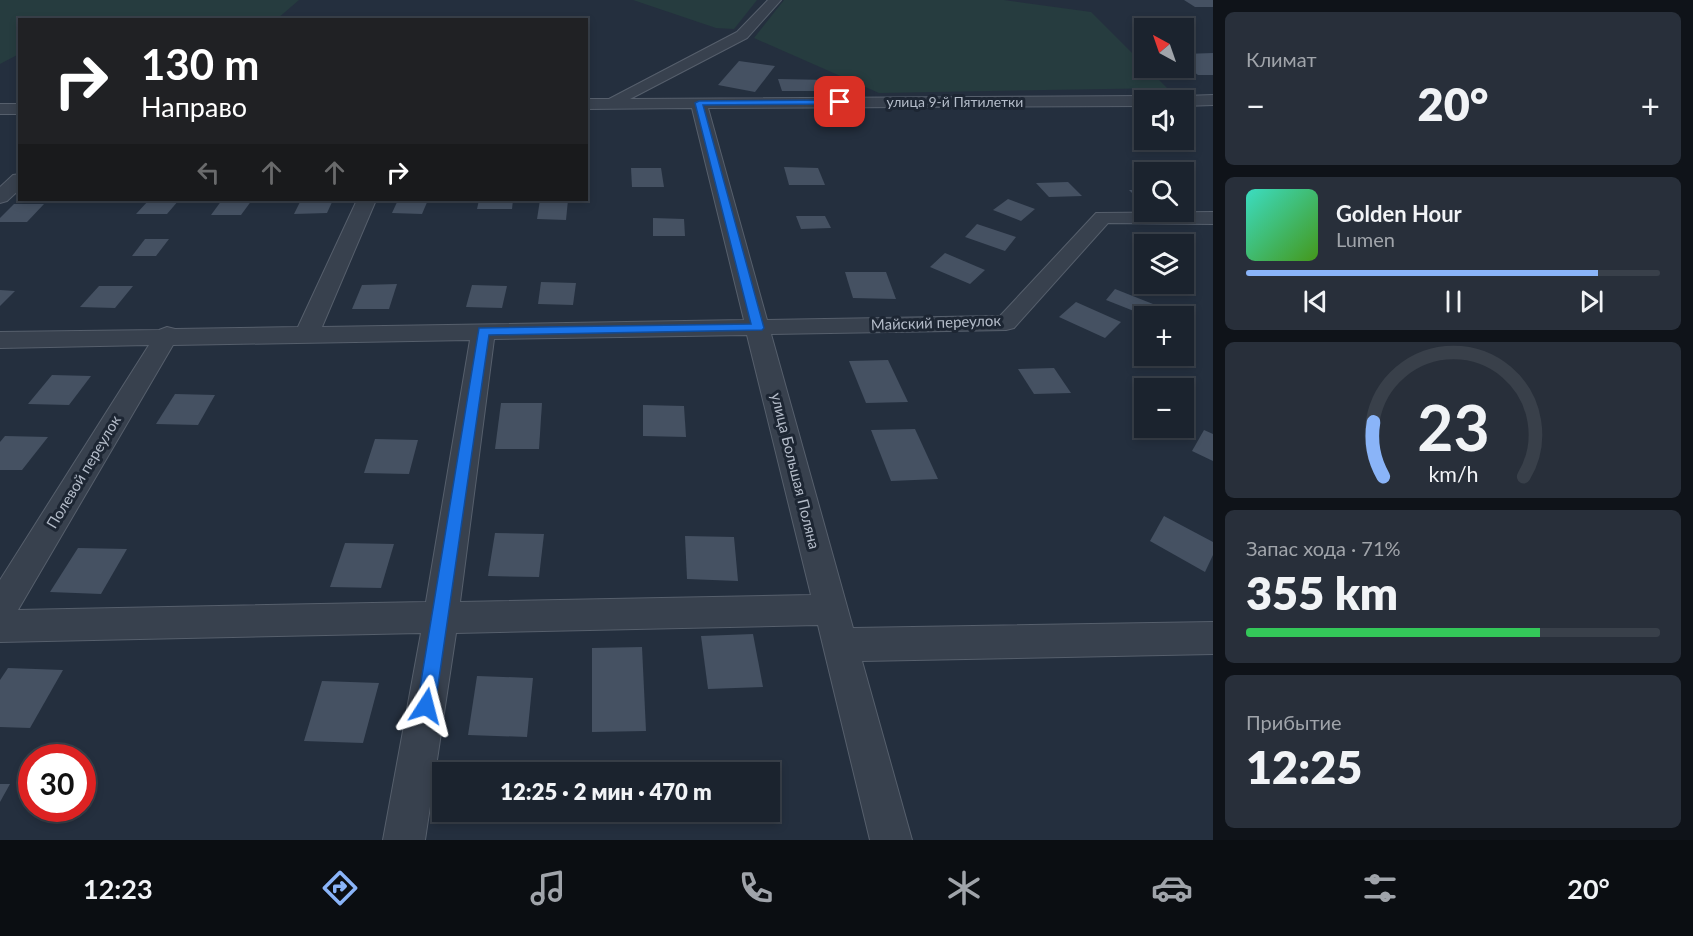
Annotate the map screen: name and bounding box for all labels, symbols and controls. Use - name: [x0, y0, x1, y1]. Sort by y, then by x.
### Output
- north arrow: [1134, 18, 1194, 78]
- map controls: [1134, 18, 1194, 438]
- text: 130 m: [141, 39, 259, 89]
- icon: right: [42, 42, 120, 120]
- text: Климат: [1246, 47, 1317, 71]
- pin: [814, 76, 865, 127]
- text: 20°: [1418, 77, 1488, 131]
- icon: arrive: [823, 85, 856, 118]
- text: −: [1246, 85, 1265, 125]
- text: +: [1641, 85, 1660, 125]
- text: Направо: [141, 90, 247, 123]
- button: sound: [1134, 90, 1194, 150]
- street label: улица 9-й Пятилетки: [887, 93, 1023, 110]
- icon: left: [192, 156, 225, 189]
- icon: ahead: [255, 156, 288, 189]
- icon: ahead: [318, 156, 351, 189]
- icon: right: [381, 156, 414, 189]
- button: search: [1134, 162, 1194, 222]
- text: Golden Hour: [1336, 200, 1462, 227]
- text: Lumen: [1336, 227, 1395, 251]
- button: layers: [1134, 234, 1194, 294]
- icon: previous: [1299, 285, 1332, 318]
- icon: pause: [1437, 285, 1470, 318]
- icon: next: [1575, 285, 1608, 318]
- button: +: [1134, 306, 1194, 366]
- street label: Майский переулок: [870, 311, 1002, 333]
- button: −: [1134, 378, 1194, 438]
- text: 23: [1417, 389, 1489, 464]
- street label: улица Большая Поляна: [768, 391, 824, 551]
- street label: Полевой переулок: [42, 411, 124, 531]
- text: km/h: [1428, 461, 1478, 487]
- text: Запас хода · 71%: [1246, 536, 1401, 560]
- text: 355 km: [1246, 566, 1398, 620]
- position arrow: [394, 674, 458, 738]
- text: Прибытие: [1246, 710, 1342, 734]
- text: 12:25: [1246, 740, 1362, 794]
- speed limit sign: 30: [18, 744, 96, 822]
- text: 12:25 · 2 мин · 470 m: [500, 778, 712, 805]
- icon: directions: [319, 867, 361, 909]
- icon: music: [527, 867, 569, 909]
- icon: phone: [735, 867, 777, 909]
- icon: climate: [943, 867, 985, 909]
- icon: car: [1151, 867, 1193, 909]
- icon: filters: [1359, 867, 1401, 909]
- text: 12:23: [83, 872, 153, 905]
- text: 20°: [1567, 872, 1610, 905]

